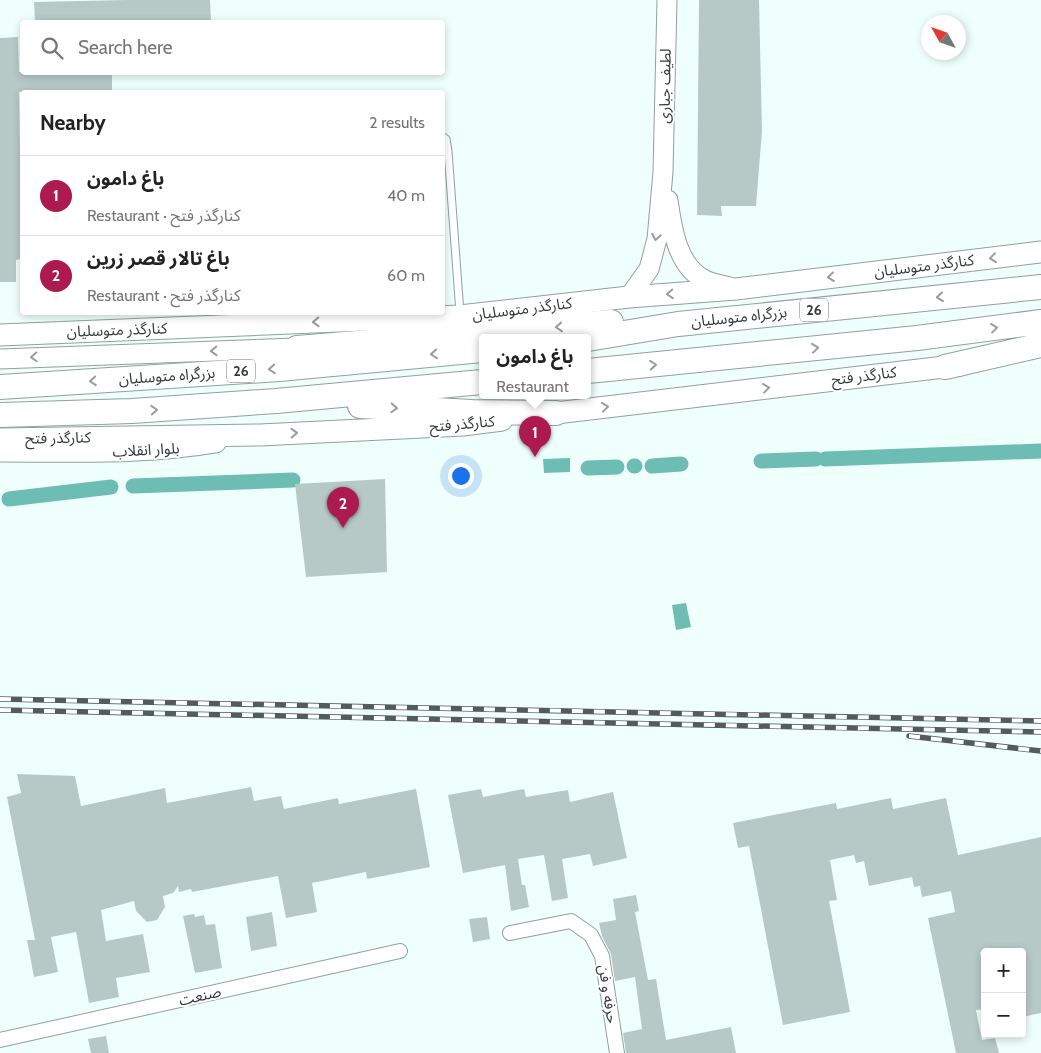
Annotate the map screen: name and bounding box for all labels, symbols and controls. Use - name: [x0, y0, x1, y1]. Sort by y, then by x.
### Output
- north arrow: [921, 15, 966, 60]
- search box: [20, 20, 445, 75]
- icon: search: [38, 34, 66, 62]
- text: Search here: [78, 36, 172, 59]
- street label: لطیف جباری: [655, 48, 675, 124]
- text: Nearby: [40, 110, 106, 135]
- text: 2 results: [369, 113, 425, 132]
- text: باغ دامون: [87, 167, 164, 190]
- text: 1: [53, 186, 59, 205]
- text: 40 m: [387, 186, 425, 205]
- text: Restaurant · کنارگذر فتح: [87, 206, 241, 225]
- one-way arrow: [652, 233, 662, 242]
- text: باغ تالار قصر زرین: [87, 247, 230, 270]
- street label: کنارگذر متوسلیان: [873, 251, 976, 281]
- one-way arrow: [988, 252, 996, 263]
- text: 2: [52, 266, 60, 285]
- text: 60 m: [387, 266, 425, 285]
- one-way arrow: [827, 271, 835, 282]
- text: Restaurant · کنارگذر فتح: [87, 286, 241, 305]
- one-way arrow: [665, 288, 673, 299]
- one-way arrow: [936, 291, 944, 302]
- street label: کنارگذر متوسلیان: [471, 294, 574, 324]
- road number: 26: [800, 298, 828, 322]
- street label: بزرگراه متوسلیان: [690, 303, 788, 331]
- one-way arrow: [312, 317, 320, 327]
- street label: کنارگذر متوسلیان: [66, 319, 168, 341]
- one-way arrow: [555, 321, 563, 332]
- one-way arrow: [990, 323, 998, 334]
- popup: [479, 334, 591, 399]
- one-way arrow: [811, 343, 819, 354]
- text: باغ دامون: [496, 345, 574, 368]
- one-way arrow: [209, 346, 217, 356]
- one-way arrow: [430, 348, 438, 359]
- one-way arrow: [30, 352, 38, 362]
- road number: 26: [227, 360, 255, 382]
- one-way arrow: [650, 360, 658, 371]
- street label: کنارگذر فتح: [830, 363, 899, 392]
- street label: بزرگراه متوسلیان: [118, 364, 216, 388]
- one-way arrow: [268, 364, 276, 375]
- one-way arrow: [88, 376, 96, 387]
- text: Restaurant: [496, 377, 569, 396]
- one-way arrow: [762, 383, 770, 394]
- one-way arrow: [391, 402, 399, 413]
- one-way arrow: [601, 402, 609, 413]
- one-way arrow: [150, 404, 158, 415]
- street label: کنارگذر فتح: [429, 412, 497, 439]
- pin: 1: [519, 416, 551, 457]
- street label: کنارگذر فتح: [25, 428, 92, 451]
- one-way arrow: [290, 428, 298, 439]
- street label: بلوار انقلاب: [112, 439, 180, 461]
- your location: [448, 463, 474, 489]
- pin: 2: [327, 487, 359, 528]
- map controls: [981, 948, 1026, 1038]
- button: +: [981, 948, 1026, 993]
- street label: حرفه و فن: [594, 963, 622, 1025]
- street label: صنعت: [177, 982, 223, 1010]
- button: −: [981, 993, 1026, 1038]

